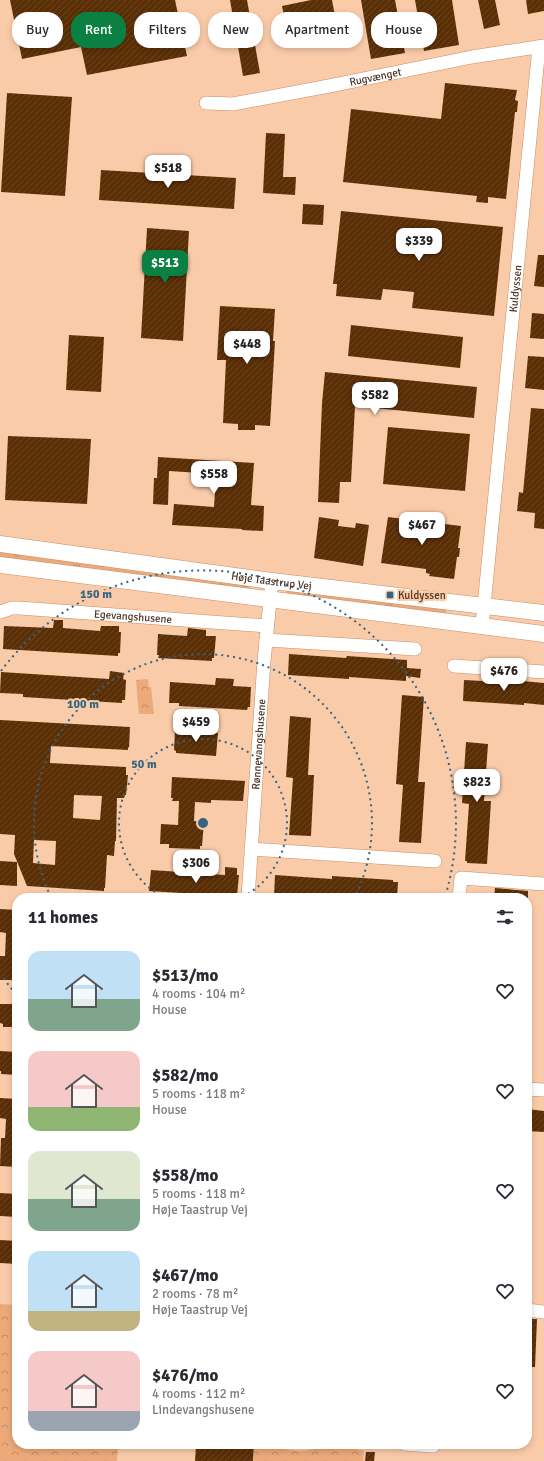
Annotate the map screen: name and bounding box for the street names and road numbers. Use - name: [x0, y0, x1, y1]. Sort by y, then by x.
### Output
- street label: Rugvænget: [348, 65, 403, 89]
- street label: Kuldyssen: [507, 264, 525, 313]
- street label: Høje Taastrup Vej: [230, 570, 313, 593]
- street label: Egevangshusene: [93, 607, 173, 626]
- street label: Rønnevangshusene: [249, 699, 268, 790]

